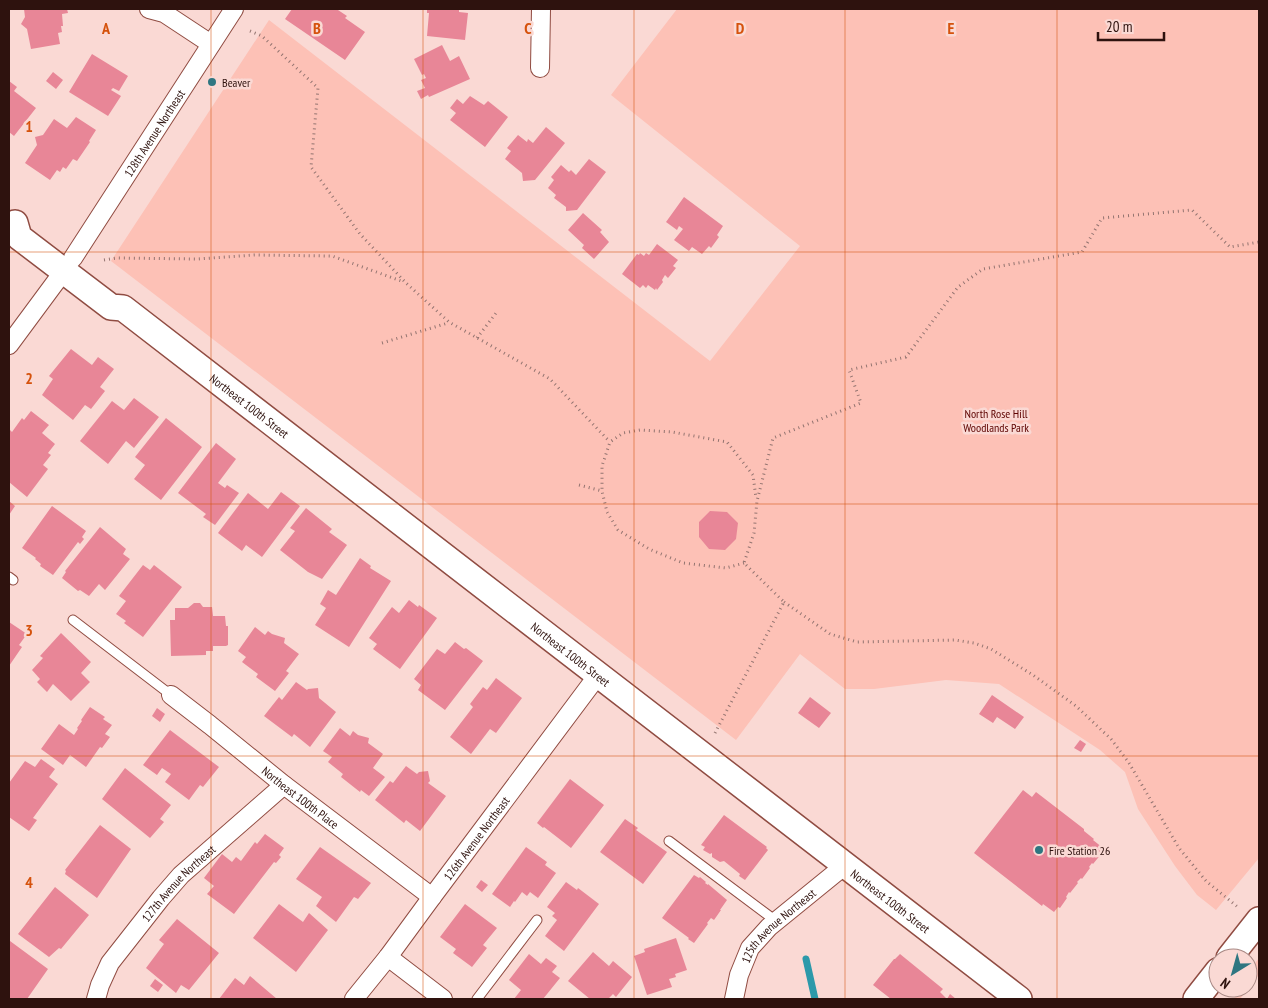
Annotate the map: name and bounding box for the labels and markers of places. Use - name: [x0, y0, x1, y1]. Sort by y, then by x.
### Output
- place label: Beaver: [222, 75, 251, 90]
- marker: Beaver: [206, 76, 218, 88]
- place label: Fire Station 26: [1049, 843, 1110, 858]
- marker: Fire Station 26: [1033, 844, 1045, 856]

